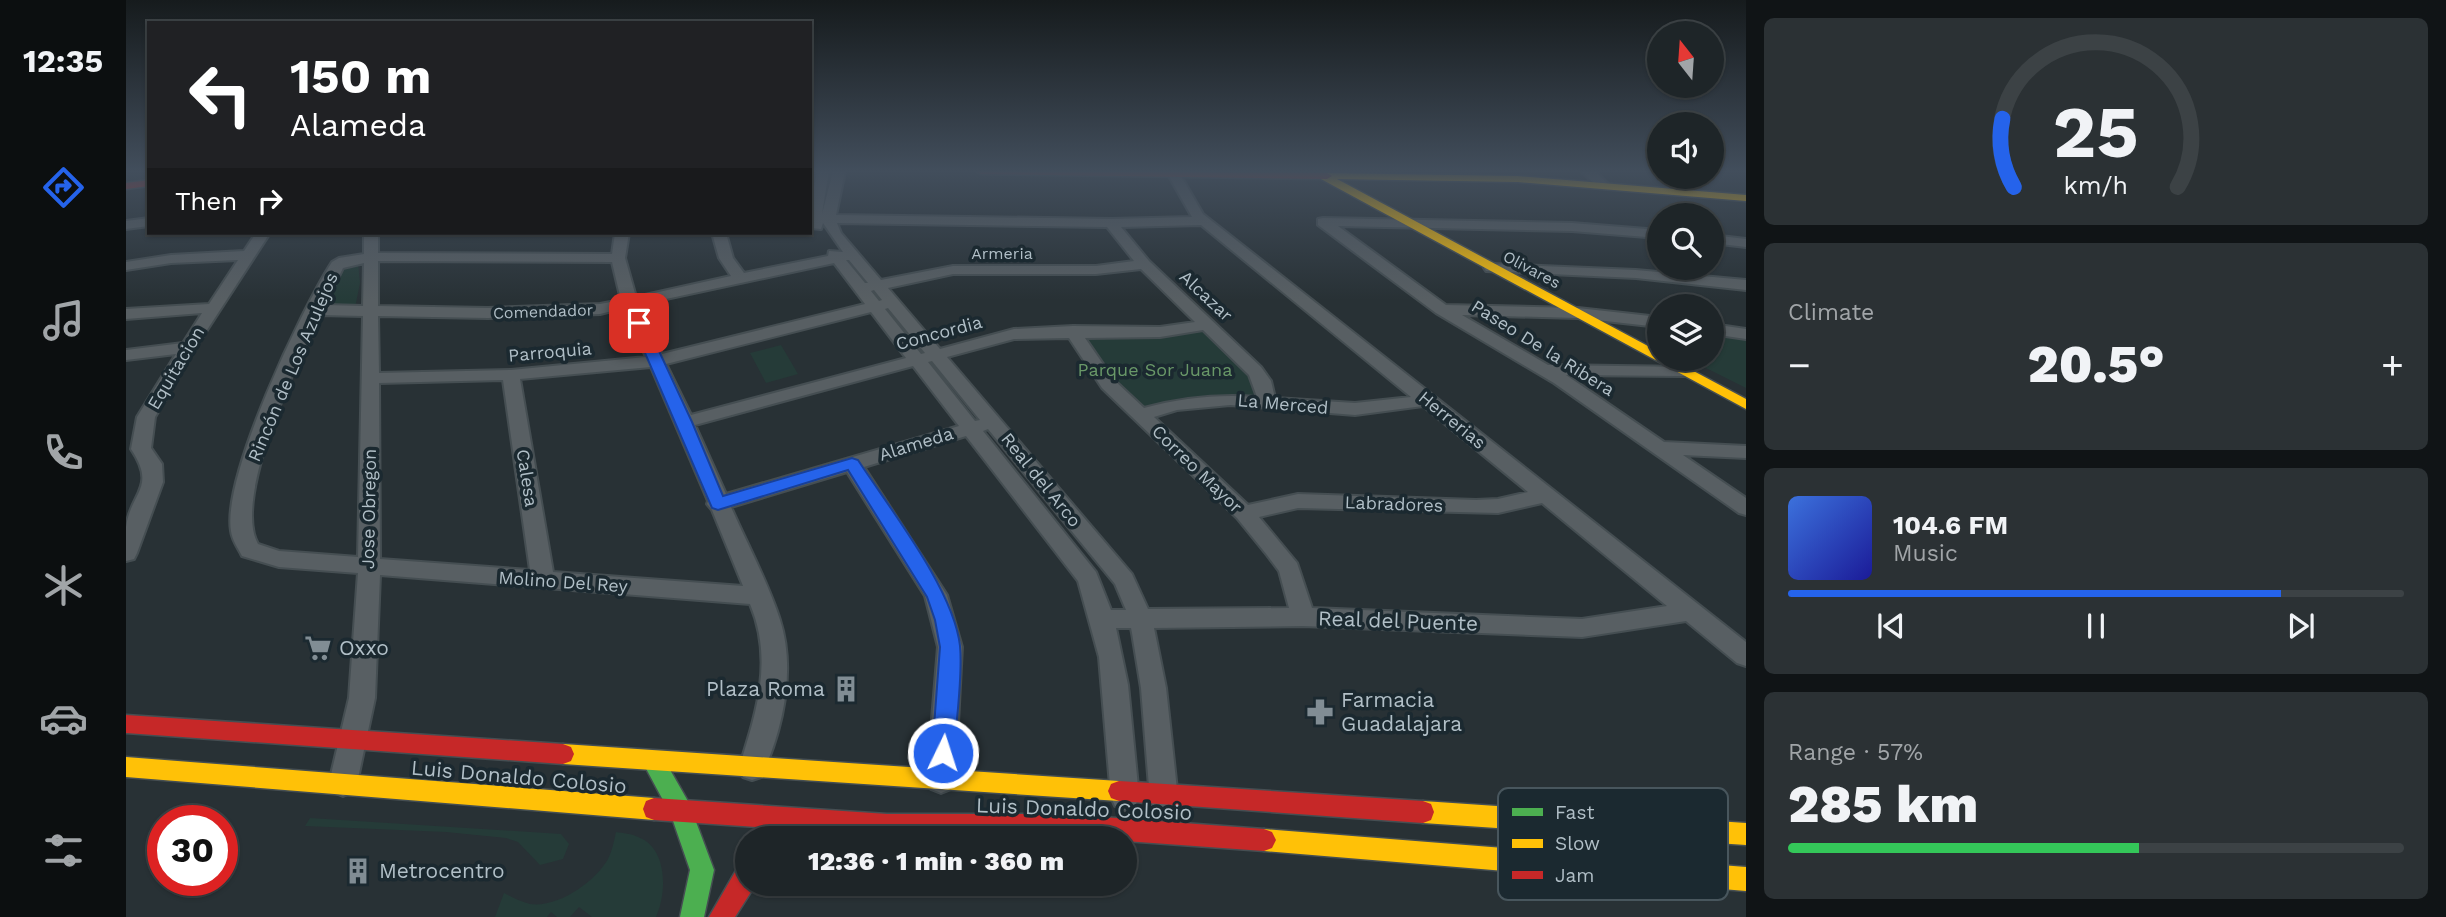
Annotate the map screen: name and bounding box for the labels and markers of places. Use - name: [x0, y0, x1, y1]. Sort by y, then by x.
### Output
- pin: [609, 293, 669, 353]
- supermarket icon: Oxxo: [303, 633, 333, 663]
- place label: Oxxo: [339, 635, 389, 660]
- building icon: Plaza Roma: [831, 674, 861, 704]
- place label: Plaza Roma: [706, 676, 825, 701]
- place label: Farmacia Guadalajara: [1341, 687, 1462, 736]
- pharmacy icon: Farmacia Guadalajara: [1305, 697, 1335, 727]
- building icon: Metrocentro: [343, 856, 373, 886]
- place label: Metrocentro: [379, 858, 505, 883]

